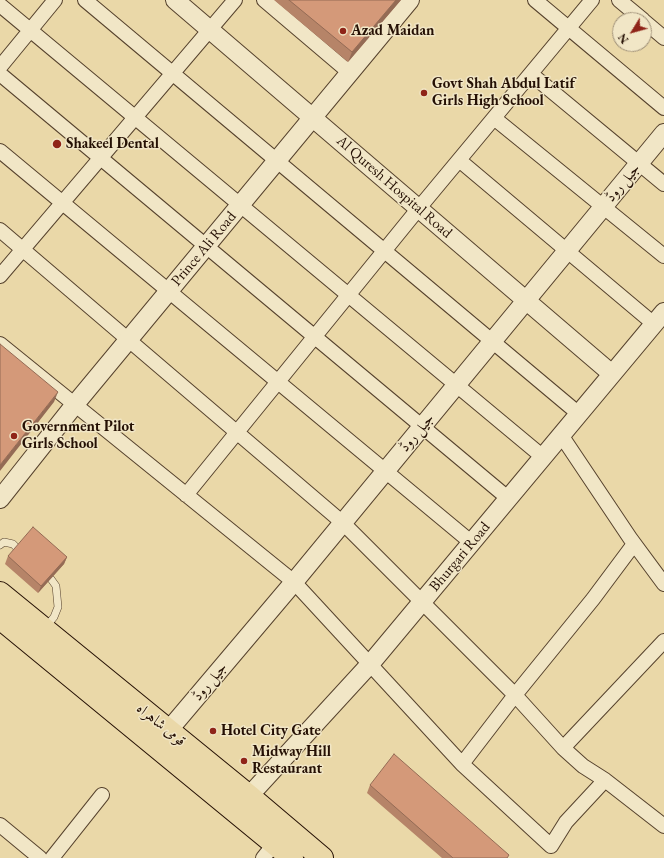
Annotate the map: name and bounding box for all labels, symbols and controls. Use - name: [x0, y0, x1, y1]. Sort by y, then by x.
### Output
- north arrow: [612, 12, 652, 52]
- place label: Azad Maidan: [351, 22, 435, 40]
- marker: Azad Maidan: [338, 26, 348, 36]
- text: N: [615, 31, 631, 46]
- place label: Govt Shah Abdul Latif Girls High School: [432, 75, 575, 110]
- marker: Govt Shah Abdul Latif Girls High School: [419, 88, 429, 98]
- street label: Al Quresh Hospital Road: [332, 132, 456, 242]
- place label: Shakeel Dental: [66, 135, 159, 153]
- marker: Shakeel Dental: [51, 138, 63, 150]
- street label: جیل روڈ: [602, 160, 644, 206]
- street label: Prince Ali Road: [168, 208, 240, 290]
- street label: جیل روڈ: [396, 410, 438, 456]
- place label: Government Pilot Girls School: [22, 418, 134, 453]
- marker: Government Pilot Girls School: [9, 431, 19, 441]
- street label: Bhurgari Road: [426, 519, 494, 595]
- street label: جیل روڈ: [189, 659, 231, 705]
- street label: قومی شاہراہ: [133, 700, 189, 750]
- place label: Hotel City Gate: [221, 722, 321, 740]
- marker: Hotel City Gate: [208, 726, 218, 736]
- place label: Midway Hill Restaurant: [252, 743, 331, 778]
- marker: Midway Hill Restaurant: [239, 756, 249, 766]

